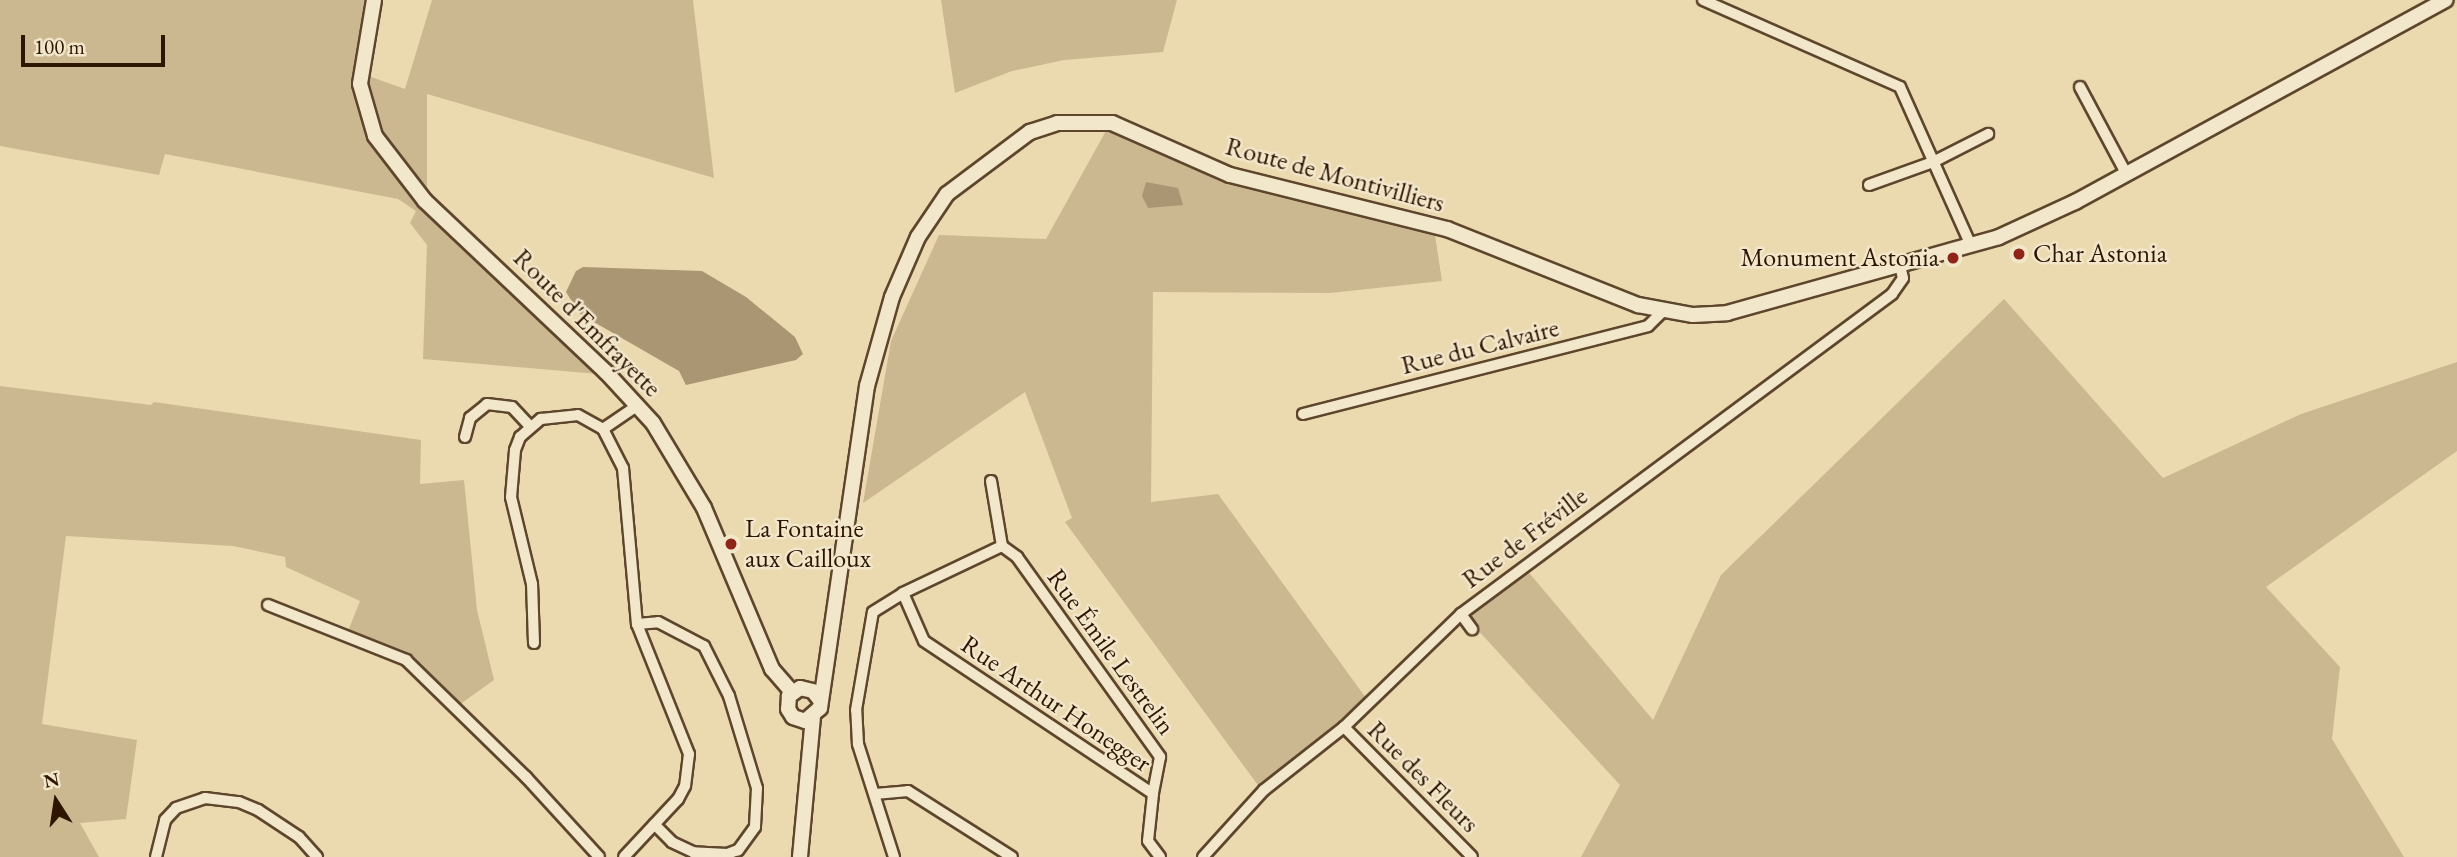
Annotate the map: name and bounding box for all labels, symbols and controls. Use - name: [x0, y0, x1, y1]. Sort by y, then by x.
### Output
- scale bar: [24, 21, 168, 65]
- text: 100 m: [34, 33, 85, 60]
- street label: Route de Montivilliers: [1222, 131, 1448, 219]
- place label: Char Astonia: [2033, 238, 2167, 270]
- place label: Monument Astonia: [1740, 242, 1939, 274]
- street label: Route d'Emfrayette: [507, 243, 667, 403]
- marker: Char Astonia: [2011, 246, 2027, 262]
- marker: Monument Astonia: [1945, 250, 1961, 266]
- street label: Rue du Calvaire: [1398, 312, 1562, 382]
- street label: Rue de Fréville: [1456, 481, 1594, 595]
- place label: La Fontaine aux Cailloux: [745, 513, 871, 574]
- marker: La Fontaine aux Cailloux: [723, 536, 739, 552]
- street label: Rue Émile Lestrelin: [1040, 563, 1182, 741]
- street label: Rue Arthur Honegger: [955, 629, 1157, 779]
- street label: Rue des Fleurs: [1361, 715, 1485, 839]
- north arrow: [21, 766, 91, 836]
- text: N: [41, 766, 62, 794]

